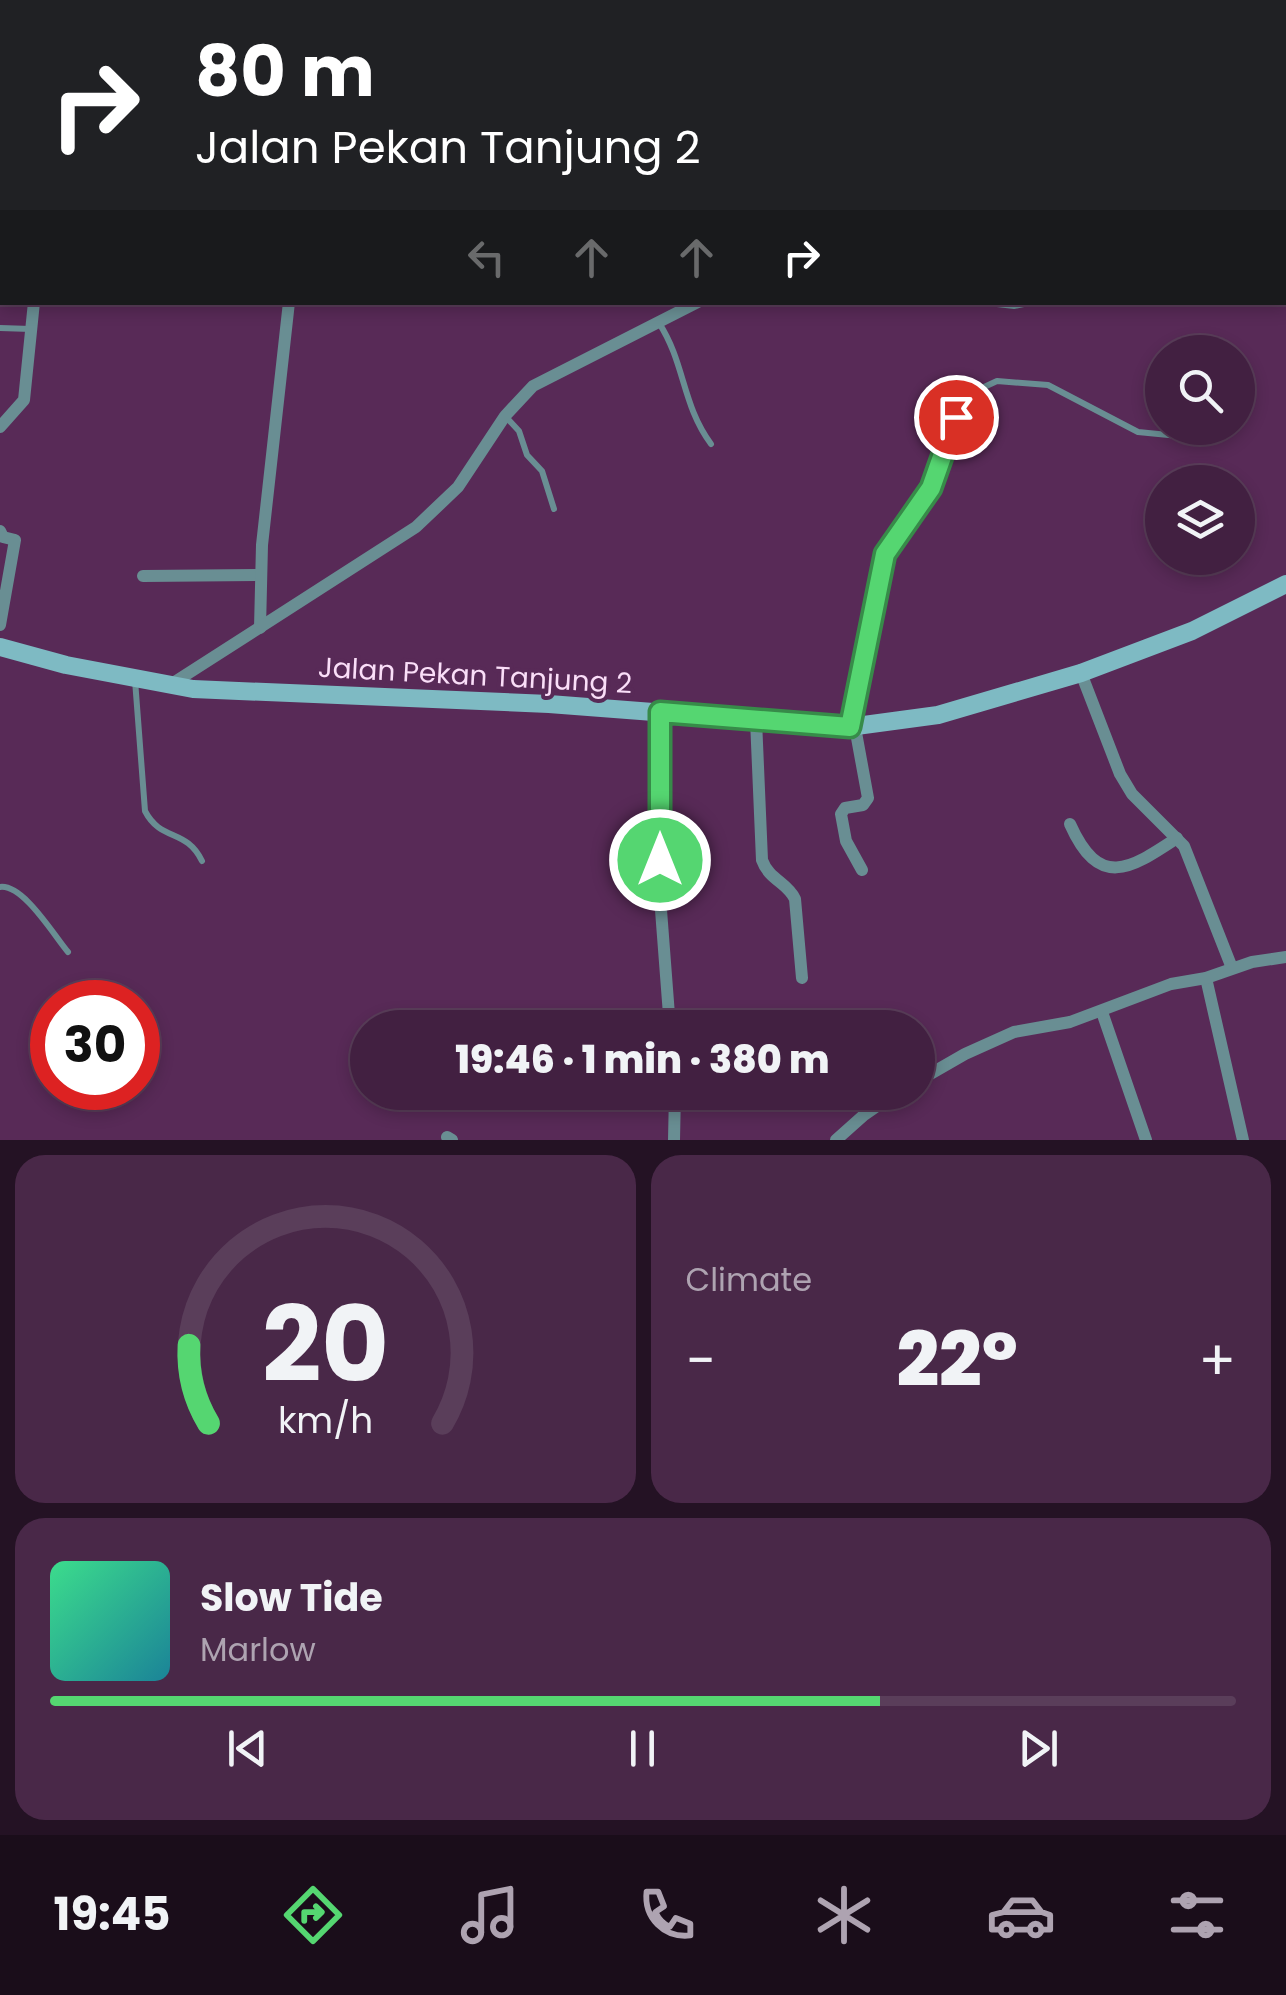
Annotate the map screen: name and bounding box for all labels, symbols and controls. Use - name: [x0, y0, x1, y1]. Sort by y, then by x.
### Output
- text: 80 m: [195, 22, 375, 121]
- icon: right: [30, 40, 160, 170]
- text: Jalan Pekan Tanjung 2: [195, 116, 701, 179]
- icon: left: [459, 230, 514, 285]
- icon: ahead: [564, 230, 619, 285]
- icon: ahead: [669, 230, 724, 285]
- icon: right: [774, 230, 829, 285]
- map controls: [1145, 335, 1255, 575]
- button: search: [1145, 335, 1255, 445]
- pin: [914, 375, 999, 460]
- icon: arrive: [929, 390, 984, 445]
- button: layers: [1145, 465, 1255, 575]
- street label: Jalan Pekan Tanjung 2: [317, 648, 633, 703]
- position arrow: [608, 808, 712, 912]
- speed limit sign: 30: [30, 980, 160, 1110]
- text: 19:46 · 1 min · 380 m: [455, 1033, 830, 1086]
- text: Climate: [686, 1257, 812, 1302]
- text: 20: [262, 1272, 389, 1417]
- text: 22°: [896, 1307, 1018, 1412]
- text: −: [686, 1322, 716, 1399]
- text: +: [1198, 1322, 1236, 1399]
- text: km/h: [278, 1395, 373, 1446]
- text: Slow Tide: [200, 1571, 383, 1624]
- text: Marlow: [200, 1627, 316, 1672]
- icon: previous: [220, 1721, 275, 1776]
- icon: pause: [615, 1721, 670, 1776]
- icon: next: [1011, 1721, 1066, 1776]
- icon: directions: [278, 1880, 348, 1950]
- icon: music: [455, 1880, 525, 1950]
- icon: phone: [632, 1880, 702, 1950]
- icon: climate: [809, 1880, 879, 1950]
- icon: car: [986, 1880, 1056, 1950]
- icon: filters: [1162, 1880, 1232, 1950]
- text: 19:45: [53, 1883, 171, 1946]

